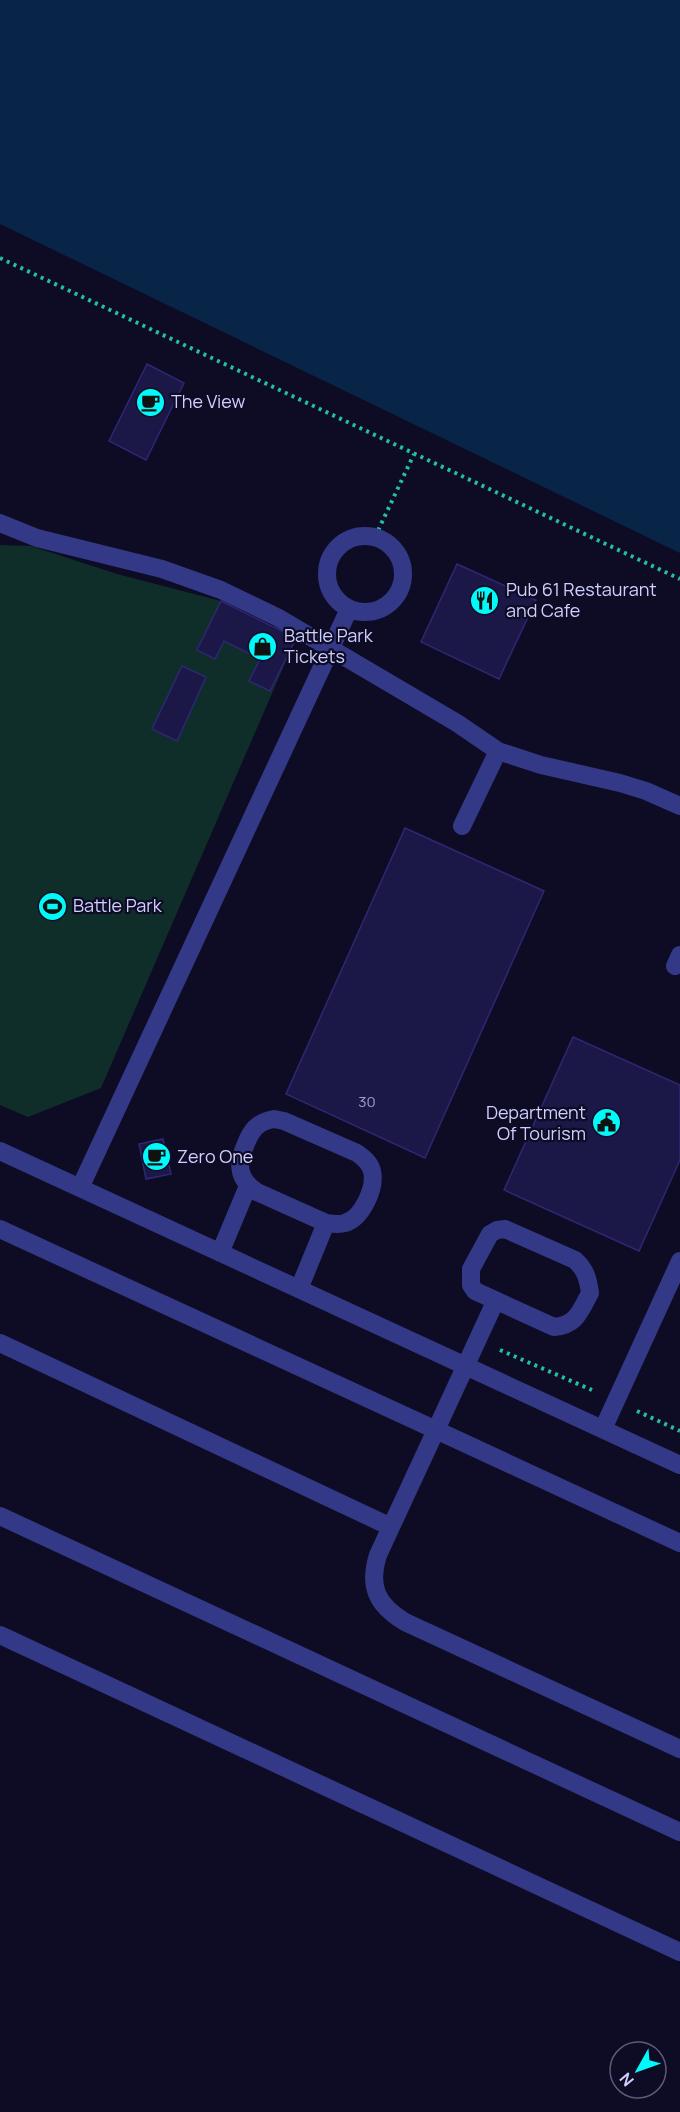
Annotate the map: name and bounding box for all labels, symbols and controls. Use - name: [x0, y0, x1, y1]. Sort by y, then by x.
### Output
- cafe icon: The View: [134, 386, 166, 418]
- place label: The View: [171, 389, 245, 413]
- place label: Pub 61 Restaurant and Cafe: [506, 577, 657, 622]
- restaurant icon: Pub 61 Restaurant and Cafe: [469, 584, 501, 616]
- place label: Battle Park Tickets: [284, 623, 374, 668]
- shop icon: Battle Park Tickets: [247, 630, 279, 662]
- sports icon: Battle Park: [36, 890, 68, 922]
- place label: Battle Park: [73, 893, 163, 917]
- house number: 30: [358, 1091, 376, 1112]
- place label: Department Of Tourism: [486, 1100, 586, 1145]
- public building icon: Department Of Tourism: [591, 1107, 623, 1139]
- cafe icon: Zero One: [140, 1141, 172, 1173]
- place label: Zero One: [177, 1144, 253, 1168]
- north arrow: [608, 2040, 668, 2100]
- text: N: [614, 2068, 639, 2091]

